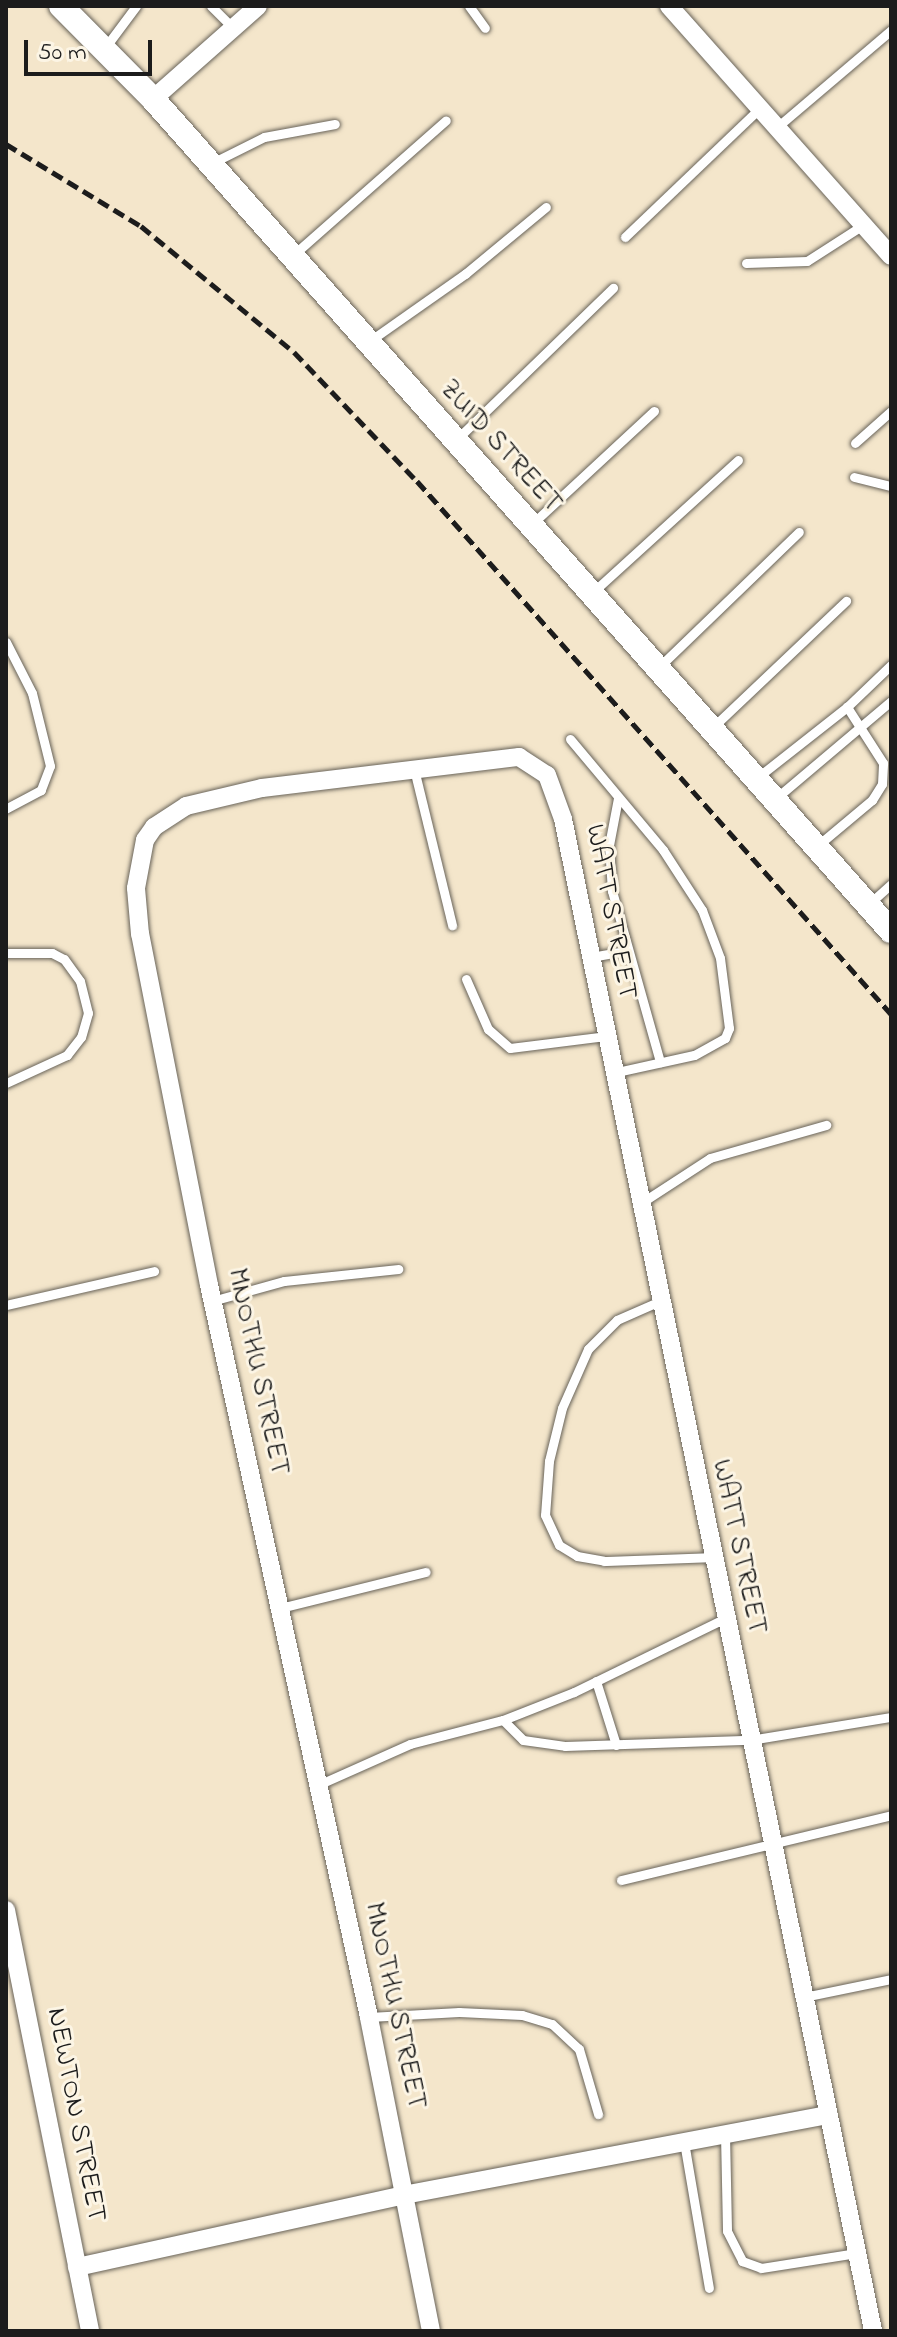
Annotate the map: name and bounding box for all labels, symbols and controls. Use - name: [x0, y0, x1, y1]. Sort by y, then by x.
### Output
- scale bar: [28, 24, 156, 74]
- text: 50 m: [38, 36, 87, 71]
- street label: ZUID STREET: [432, 374, 568, 520]
- street label: WATT STREET: [577, 822, 643, 1002]
- street label: MNOTHU STREET: [219, 1265, 295, 1479]
- street label: WATT STREET: [703, 1457, 773, 1637]
- street label: MNOTHU STREET: [356, 1899, 432, 2113]
- street label: NEWTON STREET: [38, 2005, 112, 2225]

